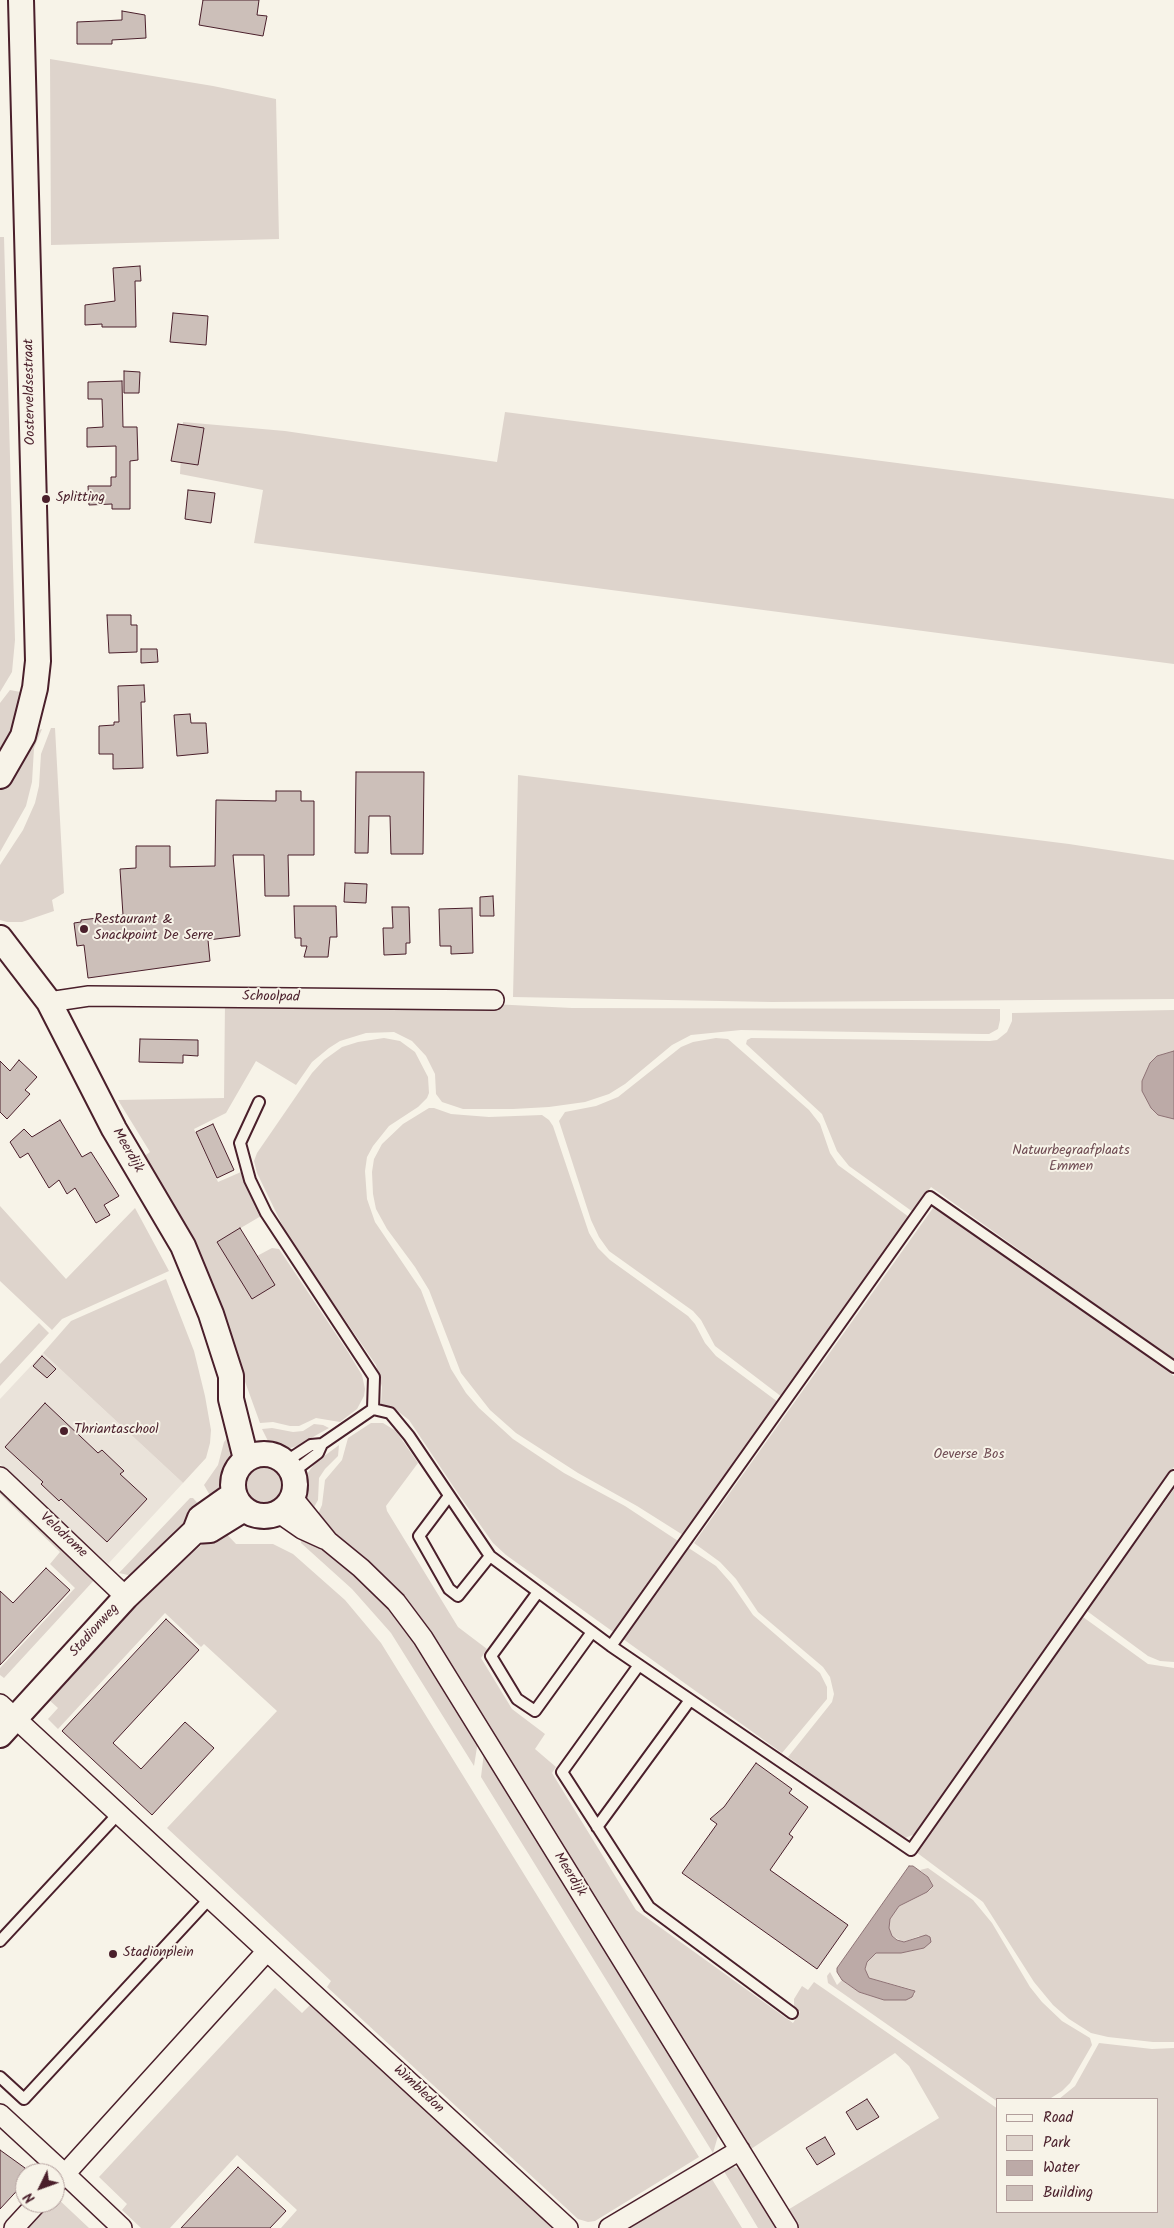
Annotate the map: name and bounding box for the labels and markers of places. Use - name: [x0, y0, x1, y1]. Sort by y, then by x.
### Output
- place label: Splitting: [56, 491, 105, 507]
- marker: Splitting: [40, 493, 52, 505]
- place label: Restaurant & Snackpoint De Serre: [94, 913, 213, 946]
- marker: Restaurant & Snackpoint De Serre: [78, 923, 90, 935]
- place label: Thriantaschool: [74, 1423, 159, 1439]
- marker: Thriantaschool: [58, 1425, 70, 1437]
- place label: Stadionplein: [123, 1946, 194, 1962]
- marker: Stadionplein: [107, 1948, 119, 1960]

